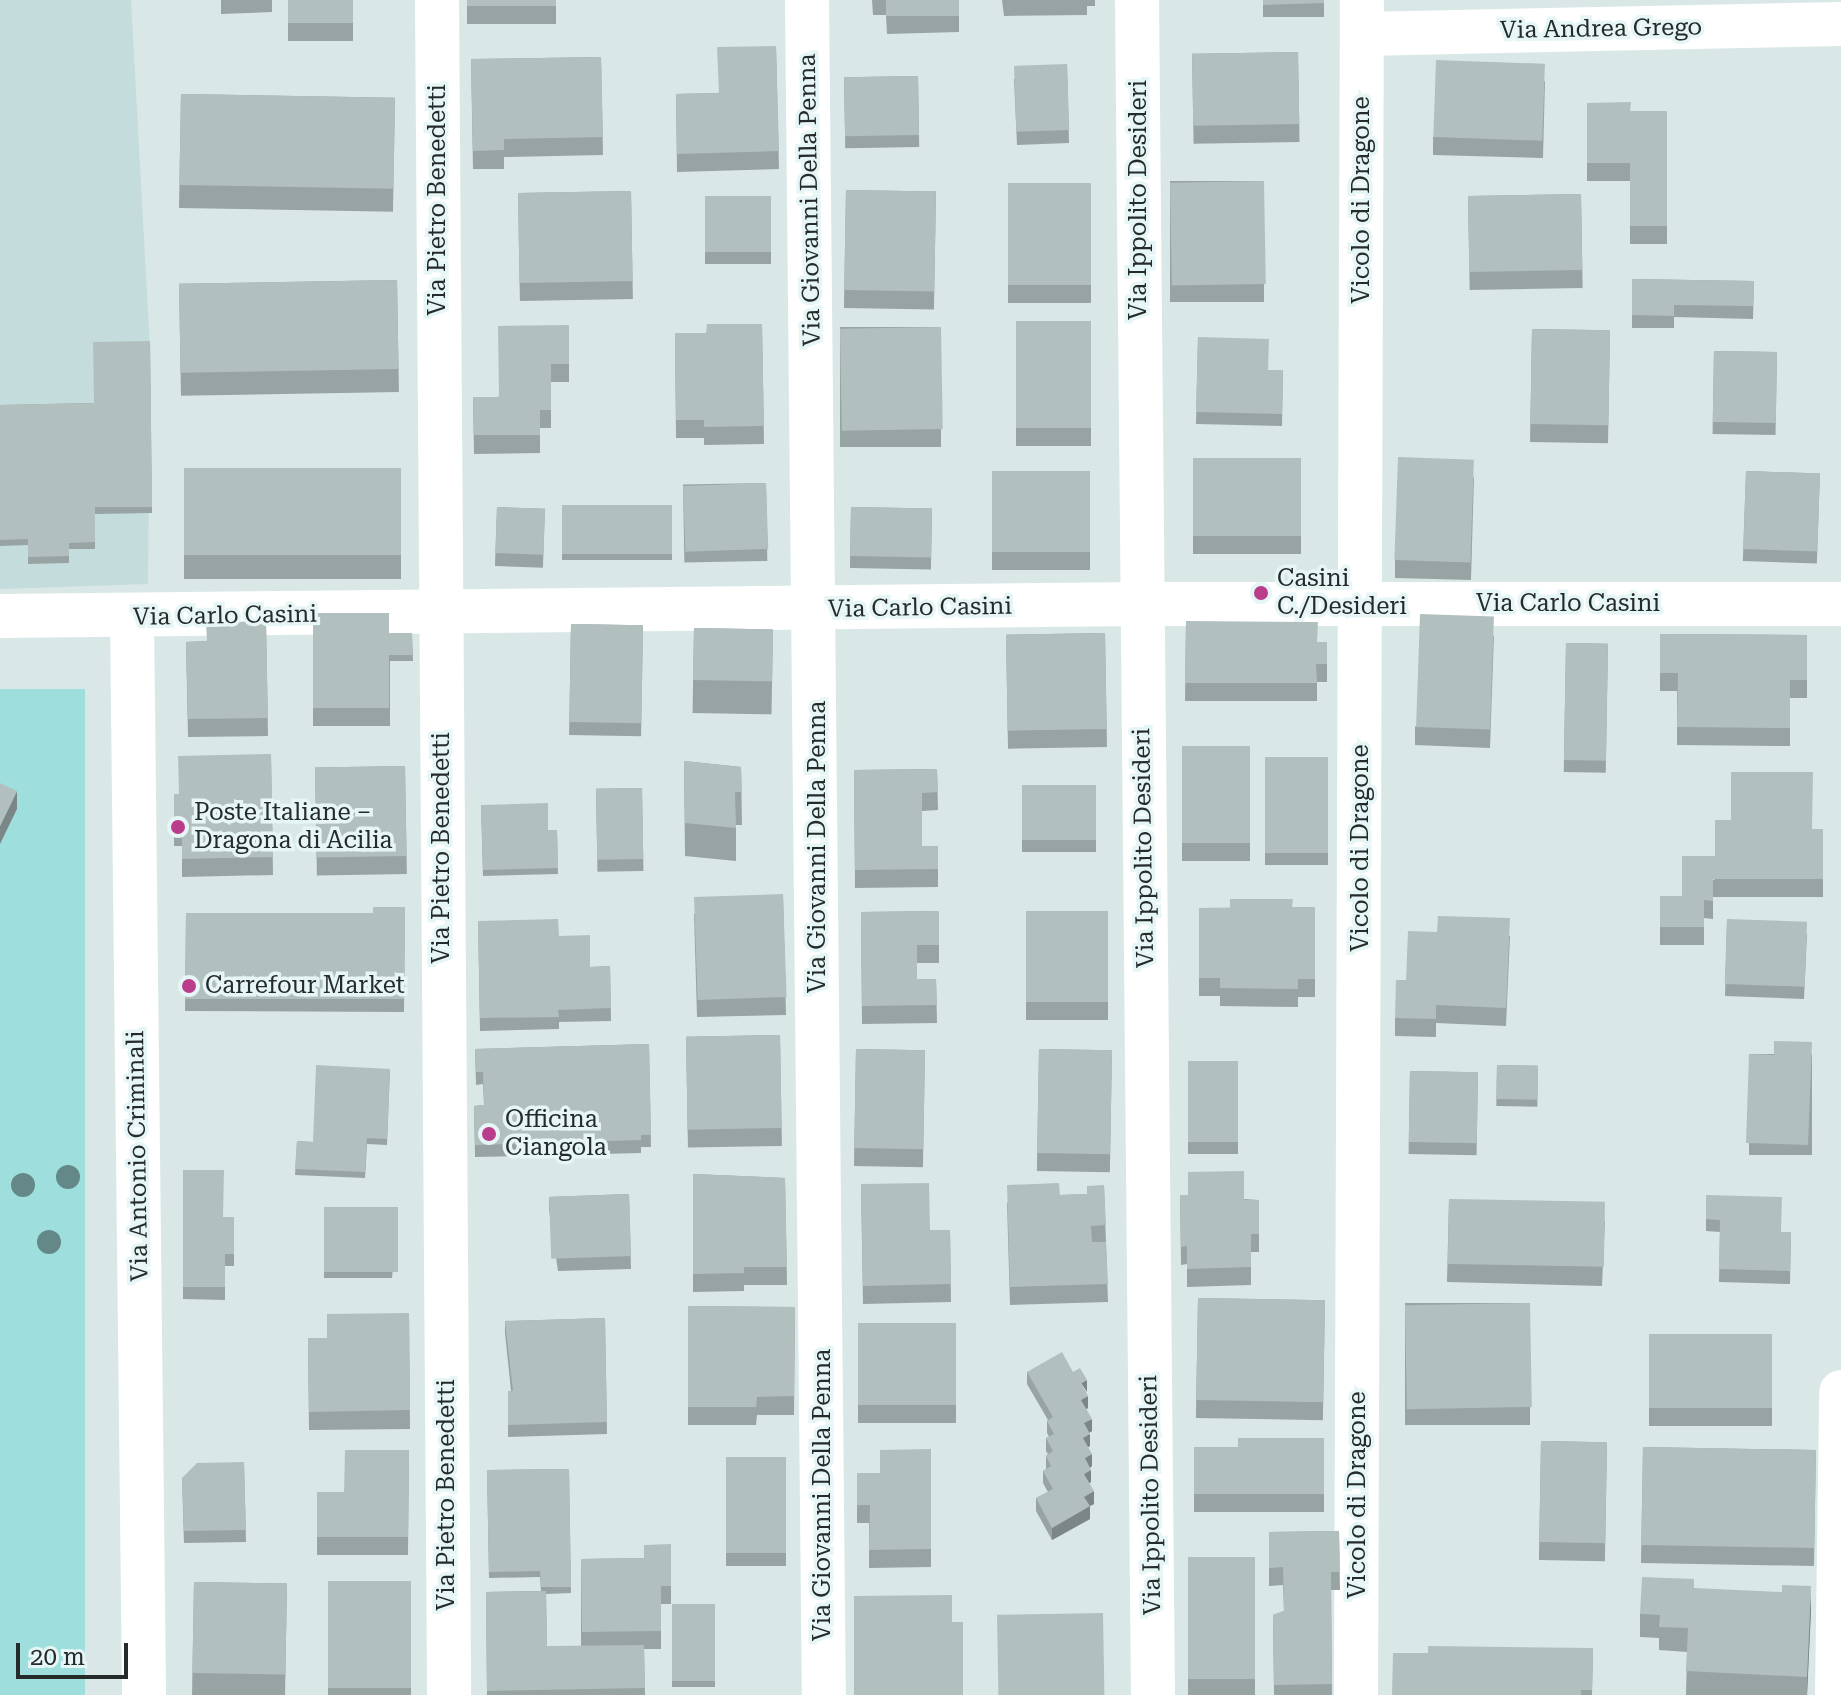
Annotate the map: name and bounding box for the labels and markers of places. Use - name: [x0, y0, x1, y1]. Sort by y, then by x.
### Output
- place label: Casini C./Desideri: [1277, 565, 1407, 621]
- marker: Casini C./Desideri: [1252, 584, 1270, 602]
- place label: Poste Italiane – Dragona di Acilia: [194, 799, 393, 855]
- marker: Poste Italiane – Dragona di Acilia: [169, 818, 187, 836]
- place label: Carrefour Market: [205, 972, 405, 1000]
- marker: Carrefour Market: [180, 977, 198, 995]
- place label: Officina Ciangola: [505, 1106, 607, 1162]
- marker: Officina Ciangola: [480, 1125, 498, 1143]

